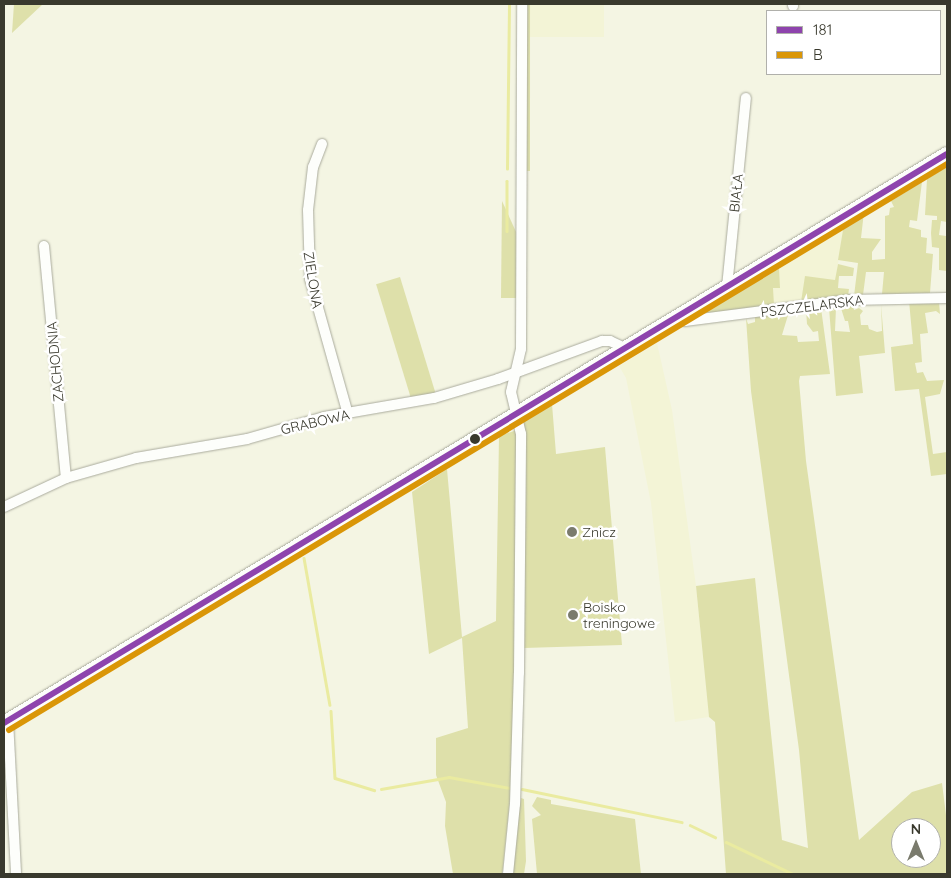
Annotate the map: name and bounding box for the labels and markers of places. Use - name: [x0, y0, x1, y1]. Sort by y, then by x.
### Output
- unlabelled marker: [470, 434, 480, 444]
- place label: Znicz: [582, 524, 616, 540]
- marker: Znicz: [566, 526, 578, 538]
- place label: Boisko treningowe: [583, 599, 655, 632]
- marker: Boisko treningowe: [567, 609, 579, 621]

